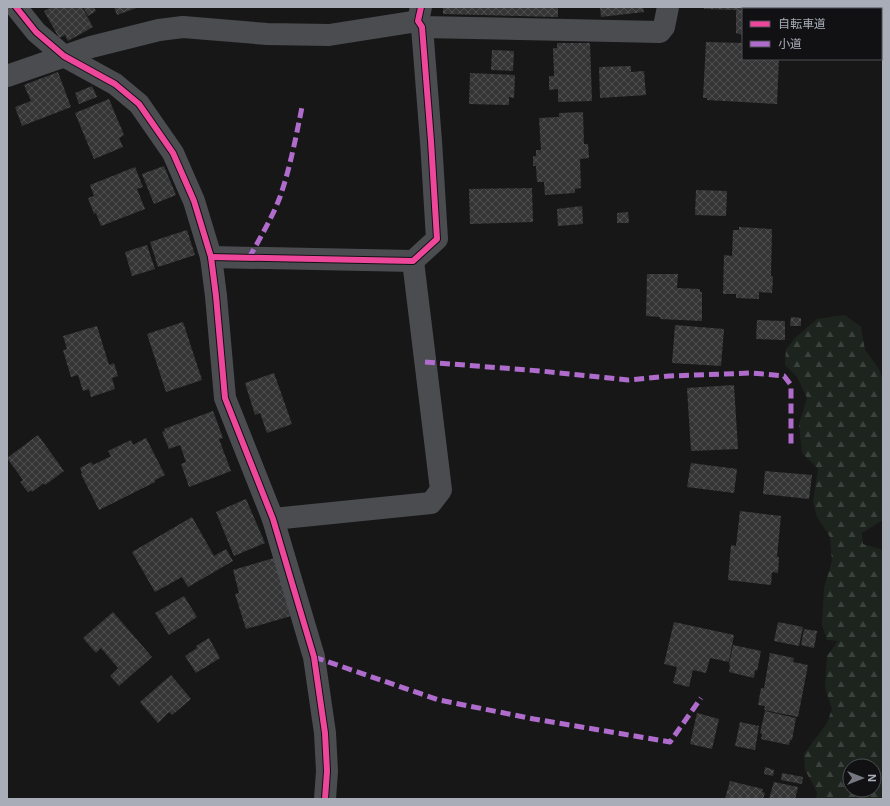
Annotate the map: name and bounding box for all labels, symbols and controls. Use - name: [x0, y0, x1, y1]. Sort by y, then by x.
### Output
- legend: [742, 8, 882, 60]
- text: 自転車道: [778, 17, 826, 31]
- text: 小道: [778, 37, 802, 51]
- north arrow: [842, 758, 882, 798]
- text: N: [866, 774, 878, 782]

